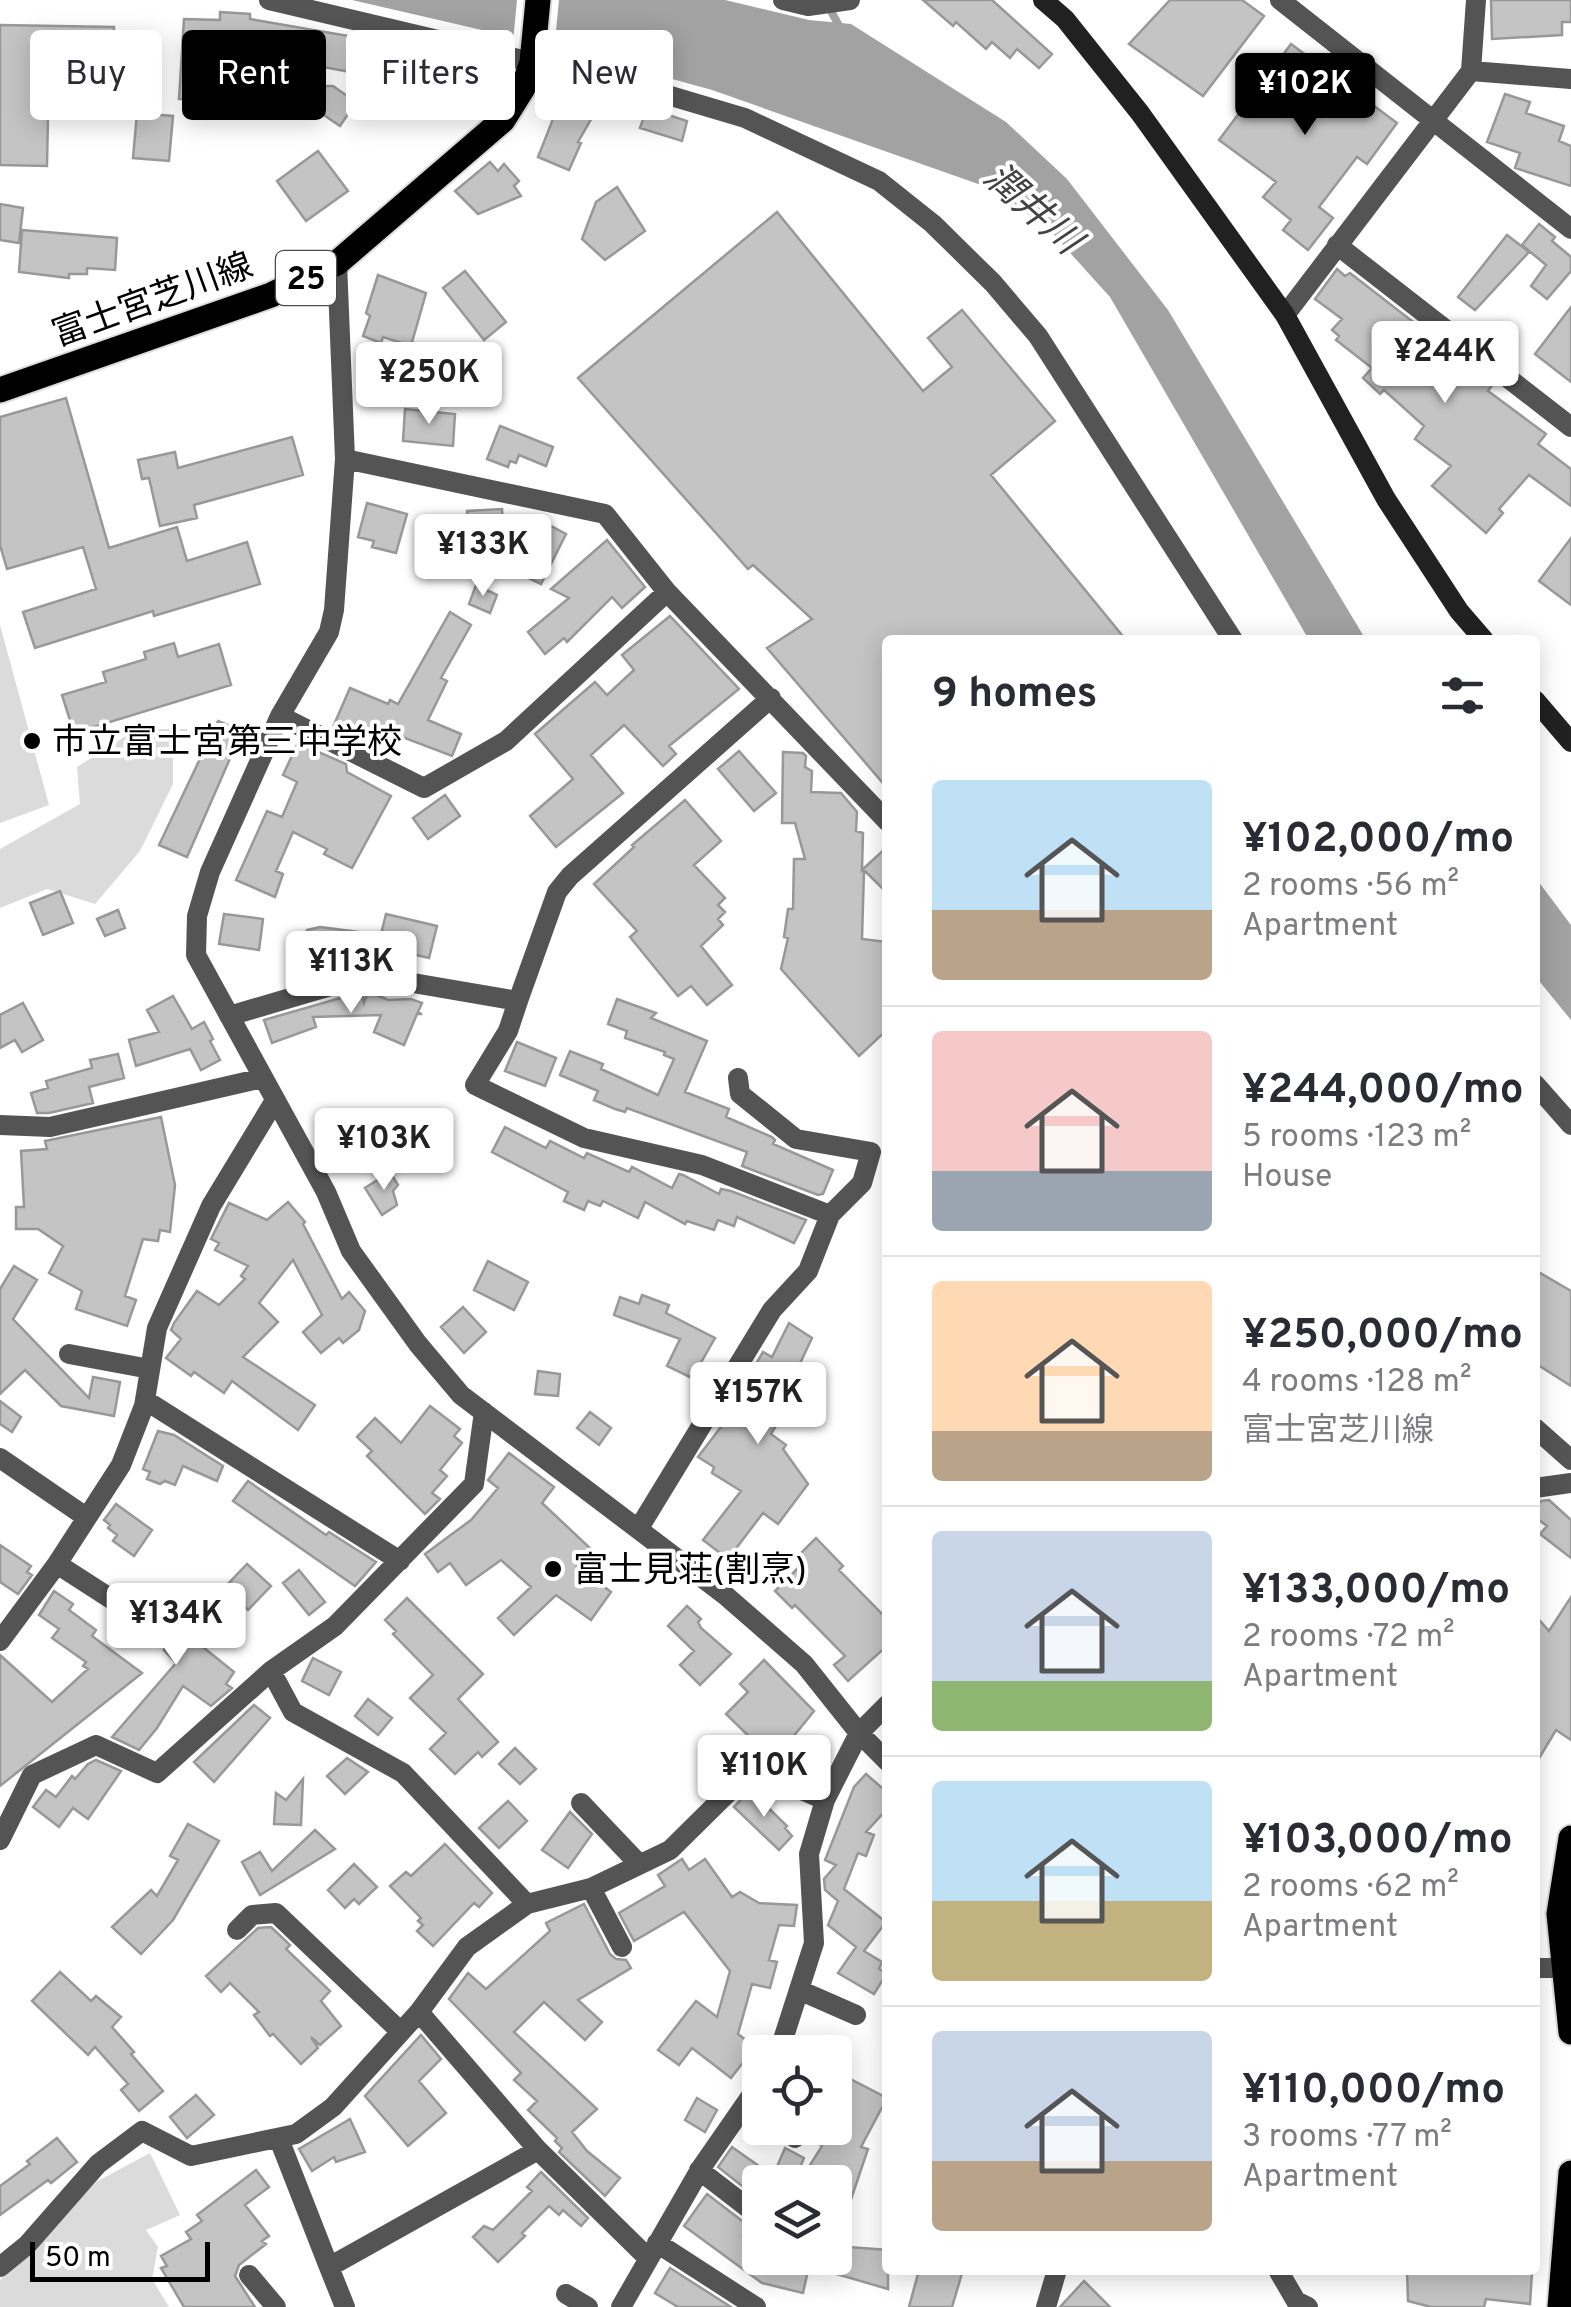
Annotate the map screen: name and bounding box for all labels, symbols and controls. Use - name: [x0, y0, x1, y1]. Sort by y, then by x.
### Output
- chip: Buy: [30, 30, 162, 120]
- chip: Rent: [182, 30, 326, 120]
- chip: Filters: [346, 30, 515, 120]
- chip: New: [535, 30, 673, 120]
- pin: ¥102K: [1235, 53, 1375, 138]
- text: ¥102K: [1257, 65, 1353, 105]
- water label: 潤井川: [972, 154, 1092, 270]
- street label: 富士宮芝川線: [47, 245, 259, 358]
- road number: 25: [276, 251, 336, 305]
- pin: ¥244K: [1375, 321, 1515, 406]
- text: ¥244K: [1394, 333, 1496, 373]
- pin: ¥250K: [359, 342, 499, 427]
- text: ¥250K: [378, 354, 480, 394]
- pin: ¥133K: [413, 514, 553, 599]
- text: ¥133K: [436, 526, 530, 566]
- icon: filters: [1435, 668, 1490, 723]
- text: 9 homes: [932, 669, 1097, 722]
- place label: 市立富士宮第三中学校: [52, 722, 402, 766]
- marker: 市立富士宮第三中学校: [21, 730, 43, 752]
- text: ¥102,000/mo: [1242, 814, 1514, 867]
- icon: home: [1012, 820, 1132, 940]
- text: 2 rooms · 56 m²: [1242, 867, 1459, 907]
- text: Apartment: [1242, 907, 1398, 947]
- pin: ¥113K: [281, 931, 421, 1016]
- text: ¥113K: [308, 943, 394, 983]
- text: ¥244,000/mo: [1242, 1065, 1524, 1118]
- icon: home: [1012, 1071, 1132, 1191]
- pin: ¥103K: [314, 1108, 454, 1193]
- text: 5 rooms · 123 m²: [1242, 1118, 1471, 1158]
- text: ¥103K: [337, 1120, 431, 1160]
- text: House: [1242, 1158, 1332, 1198]
- text: ¥250,000/mo: [1242, 1310, 1523, 1363]
- icon: home: [1012, 1321, 1132, 1441]
- pin: ¥157K: [688, 1362, 828, 1447]
- text: 4 rooms · 128 m²: [1242, 1363, 1472, 1403]
- text: ¥157K: [712, 1374, 804, 1414]
- text: 富士宮芝川線: [1242, 1412, 1434, 1452]
- place label: 富士見荘(割烹): [573, 1550, 807, 1594]
- marker: 富士見荘(割烹): [542, 1558, 564, 1580]
- text: ¥133,000/mo: [1242, 1565, 1510, 1618]
- icon: home: [1012, 1571, 1132, 1691]
- pin: ¥134K: [106, 1583, 246, 1668]
- text: ¥134K: [129, 1595, 223, 1635]
- text: 2 rooms · 72 m²: [1242, 1618, 1455, 1658]
- text: Apartment: [1242, 1658, 1398, 1698]
- pin: ¥110K: [694, 1735, 834, 1820]
- text: ¥110K: [720, 1747, 808, 1787]
- text: ¥103,000/mo: [1242, 1815, 1513, 1868]
- icon: home: [1012, 1821, 1132, 1941]
- text: 2 rooms · 62 m²: [1242, 1868, 1459, 1908]
- text: Apartment: [1242, 1908, 1398, 1948]
- map controls: [742, 2035, 852, 2275]
- button: locate: [742, 2035, 852, 2145]
- text: ¥110,000/mo: [1242, 2065, 1505, 2118]
- icon: home: [1012, 2071, 1132, 2191]
- text: 3 rooms · 77 m²: [1242, 2118, 1452, 2158]
- text: Apartment: [1242, 2158, 1398, 2198]
- button: layers: [742, 2165, 852, 2275]
- scale bar: [30, 2237, 210, 2282]
- text: 50 m: [45, 2241, 111, 2277]

